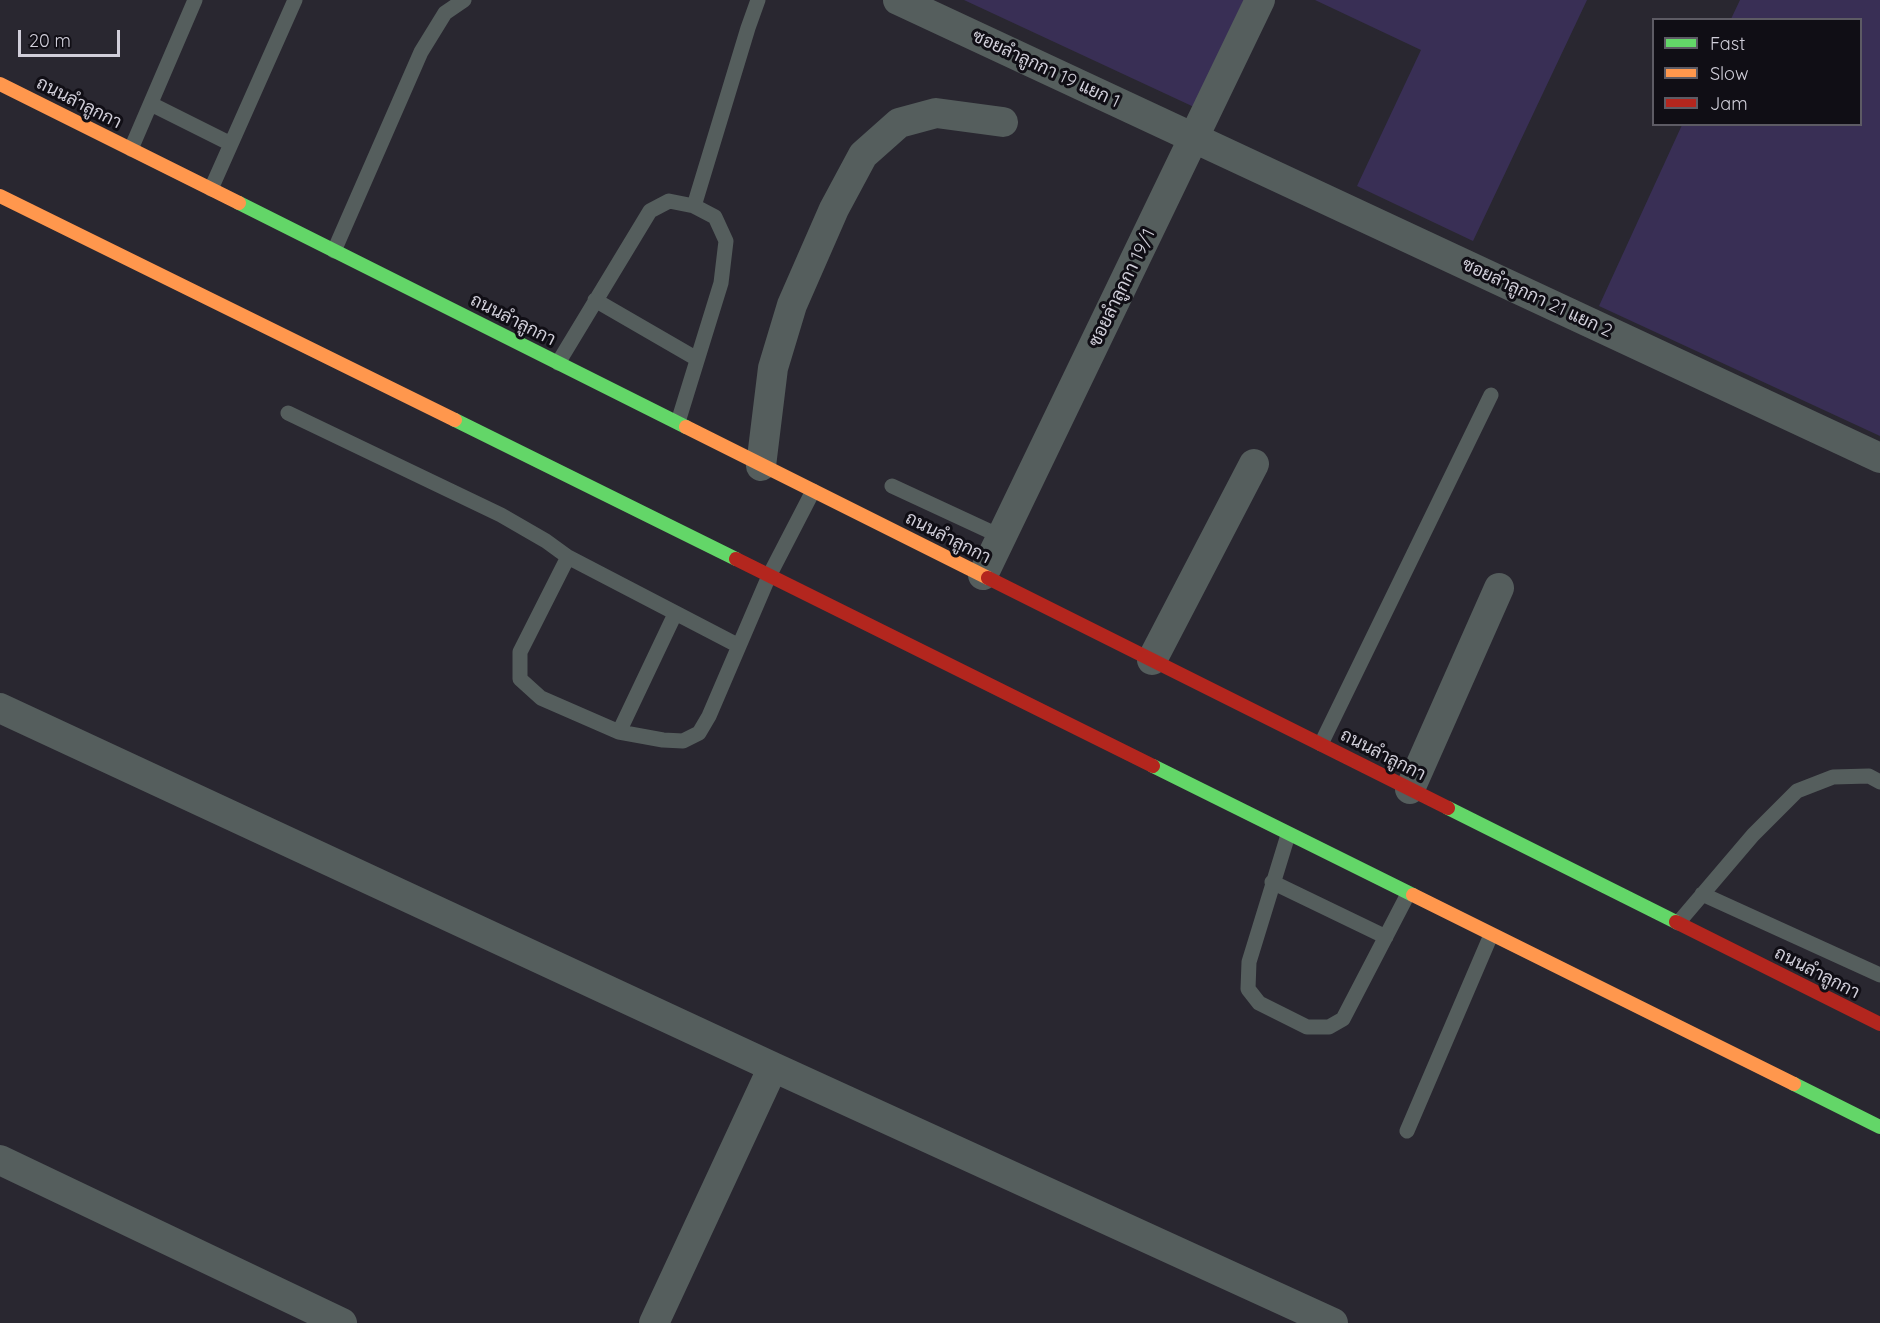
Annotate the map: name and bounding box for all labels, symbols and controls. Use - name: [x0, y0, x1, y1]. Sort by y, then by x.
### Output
- scale bar: [21, 18, 123, 56]
- legend: [1652, 18, 1862, 126]
- street label: ซอยลำลูกกา 19 แยก 1: [969, 25, 1123, 113]
- text: 20 m: [29, 29, 71, 52]
- text: Fast: [1710, 32, 1745, 55]
- text: Slow: [1710, 62, 1748, 85]
- street label: ถนนลำลูกกา: [33, 72, 125, 134]
- text: Jam: [1710, 92, 1748, 115]
- street label: ซอยลำลูกกา 19/1: [1084, 225, 1160, 351]
- street label: ซอยลำลูกกา 21 แยก 2: [1458, 254, 1616, 342]
- street label: ถนนลำลูกกา: [467, 289, 559, 351]
- street label: ถนนลำลูกกา: [902, 507, 994, 569]
- street label: ถนนลำลูกกา: [1337, 724, 1429, 786]
- street label: ถนนลำลูกกา: [1771, 942, 1863, 1004]

